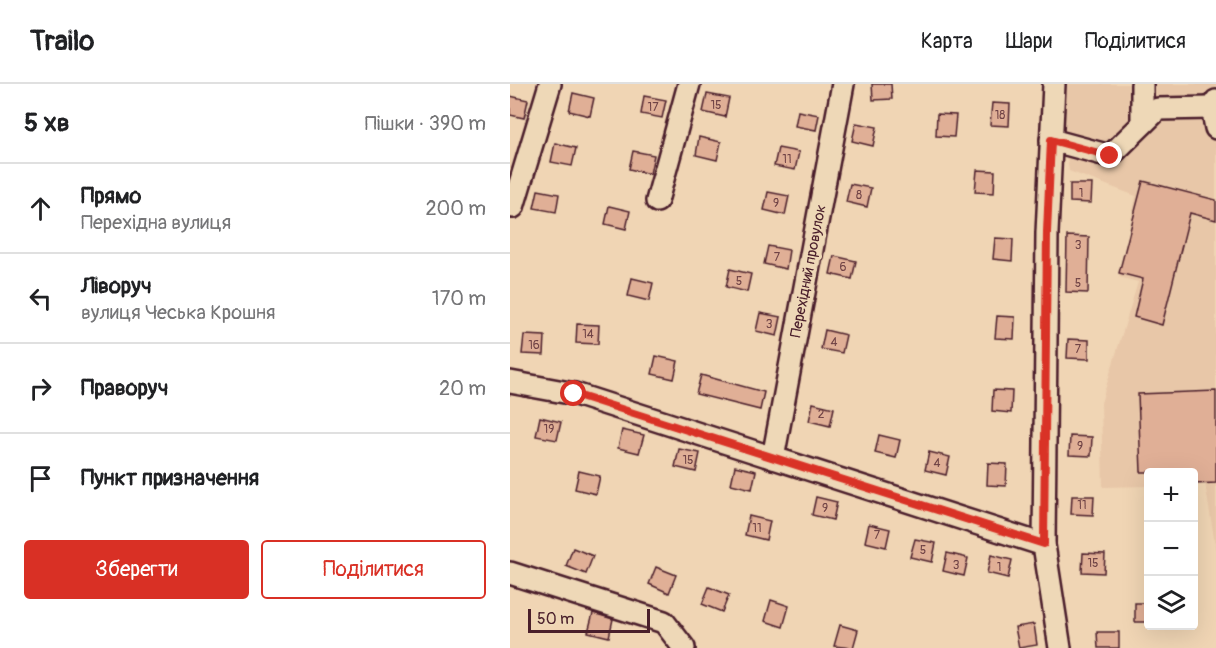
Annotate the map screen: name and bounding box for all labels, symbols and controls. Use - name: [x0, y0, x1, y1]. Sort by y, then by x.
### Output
- text: Trailo: [30, 24, 94, 59]
- text: Карта: [921, 28, 973, 55]
- text: Шари: [1006, 28, 1052, 55]
- text: Поділитися: [1085, 28, 1186, 55]
- house number: 15: [710, 98, 722, 113]
- house number: 17: [647, 100, 659, 115]
- text: 5 хв: [24, 107, 70, 139]
- house number: 18: [995, 108, 1005, 123]
- text: Пішки · 390 m: [365, 111, 486, 136]
- route end: [1096, 142, 1122, 168]
- house number: 11: [782, 152, 792, 167]
- text: Прямо: [81, 182, 141, 210]
- house number: 1: [1079, 186, 1083, 201]
- house number: 8: [856, 188, 862, 203]
- icon: ahead: [24, 192, 57, 225]
- text: 200 m: [425, 196, 486, 221]
- house number: 9: [773, 196, 779, 211]
- street label: Перехідний провулок: [786, 203, 831, 339]
- text: Перехідна вулиця: [81, 210, 231, 235]
- house number: 3: [1075, 238, 1082, 253]
- house number: 7: [774, 250, 781, 265]
- house number: 6: [840, 260, 847, 275]
- text: Ліворуч: [81, 272, 152, 300]
- house number: 5: [736, 274, 742, 289]
- house number: 5: [1075, 276, 1081, 291]
- icon: left: [24, 282, 57, 315]
- text: 170 m: [432, 286, 486, 311]
- text: вулиця Чеська Крошня: [81, 300, 275, 325]
- house number: 3: [766, 317, 773, 332]
- house number: 14: [582, 327, 594, 342]
- house number: 4: [831, 335, 838, 350]
- house number: 16: [528, 338, 540, 353]
- house number: 7: [1075, 342, 1082, 357]
- icon: right: [24, 372, 57, 405]
- text: Праворуч: [81, 374, 168, 402]
- text: 20 m: [439, 376, 486, 401]
- route start: [560, 380, 586, 406]
- house number: 2: [818, 407, 825, 422]
- house number: 19: [544, 422, 554, 437]
- house number: 9: [1077, 439, 1083, 454]
- house number: 15: [682, 453, 694, 468]
- house number: 4: [934, 456, 941, 471]
- icon: arrive: [24, 462, 57, 495]
- text: Пункт призначення: [81, 464, 259, 492]
- map controls: [1144, 468, 1198, 630]
- button: +: [1144, 468, 1198, 522]
- house number: 11: [1077, 498, 1087, 513]
- house number: 9: [822, 501, 828, 516]
- house number: 11: [752, 521, 762, 536]
- button: −: [1144, 522, 1198, 576]
- house number: 7: [874, 528, 881, 543]
- button: Зберегти: [24, 540, 249, 599]
- button: Поділитися: [261, 540, 486, 599]
- house number: 5: [920, 543, 926, 558]
- house number: 15: [1087, 556, 1099, 571]
- house number: 3: [953, 558, 960, 573]
- house number: 1: [997, 560, 1001, 575]
- button: layers: [1144, 576, 1198, 630]
- scale bar: [528, 606, 650, 634]
- text: 50 m: [537, 609, 574, 629]

